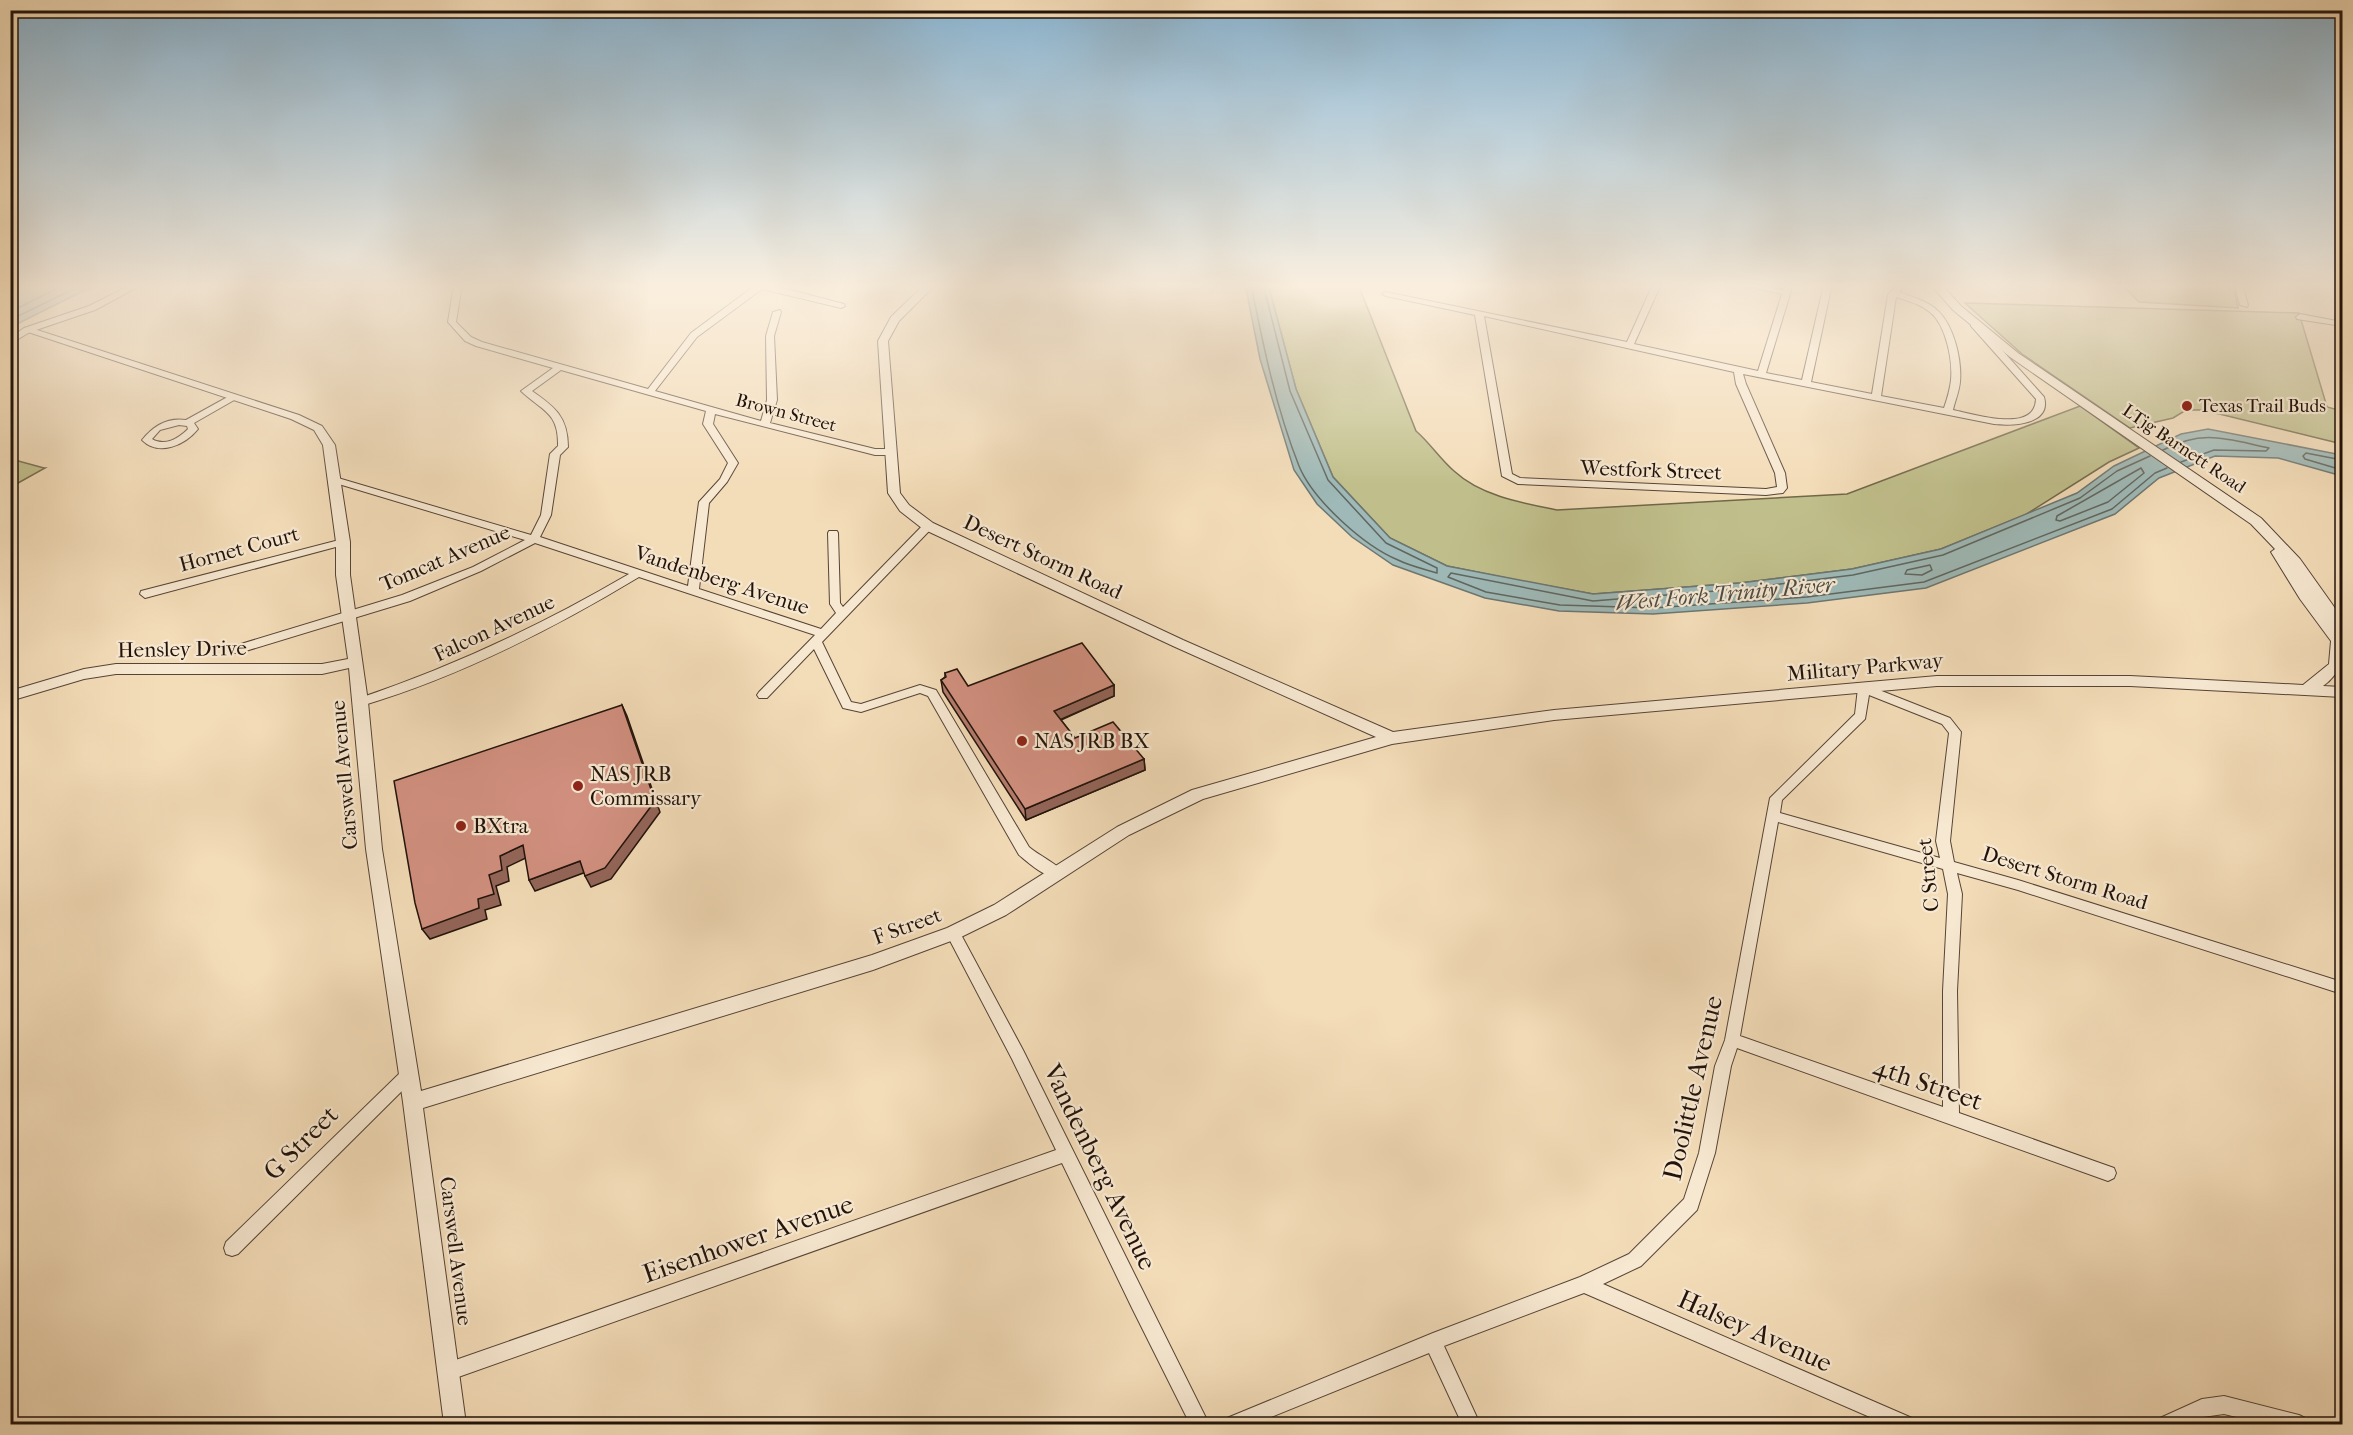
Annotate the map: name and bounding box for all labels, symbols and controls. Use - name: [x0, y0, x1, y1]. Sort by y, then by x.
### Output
- street label: Brown Street: [733, 389, 839, 437]
- place label: Texas Trail Buds: [2199, 396, 2326, 417]
- marker: Texas Trail Buds: [2180, 399, 2194, 413]
- street label: LTjg Barnett Road: [2118, 400, 2250, 498]
- street label: Westfork Street: [1579, 456, 1723, 484]
- street label: Desert Storm Road: [960, 510, 1127, 604]
- street label: Tomcat Avenue: [376, 520, 514, 596]
- street label: Hornet Court: [176, 521, 302, 577]
- street label: Vandenberg Avenue: [631, 540, 812, 620]
- water label: West Fork Trinity River: [1614, 571, 1838, 617]
- street label: Falcon Avenue: [430, 589, 558, 667]
- street label: Hensley Drive: [117, 636, 247, 662]
- street label: Military Parkway: [1786, 648, 1945, 686]
- street label: Carswell Avenue: [326, 699, 362, 851]
- place label: NAS JRB BX: [1034, 729, 1150, 753]
- marker: NAS JRB BX: [1015, 734, 1029, 748]
- place label: NAS JRB Commissary: [590, 762, 702, 810]
- marker: NAS JRB Commissary: [571, 779, 585, 793]
- place label: BXtra: [473, 814, 529, 838]
- marker: BXtra: [454, 819, 468, 833]
- street label: C Street: [1912, 836, 1944, 913]
- street label: Desert Storm Road: [1979, 841, 2151, 915]
- street label: F Street: [869, 902, 945, 949]
- street label: Doolittle Avenue: [1657, 992, 1729, 1183]
- street label: 4th Street: [1869, 1051, 1987, 1117]
- street label: Vandenberg Avenue: [1036, 1058, 1163, 1275]
- street label: G Street: [257, 1099, 345, 1187]
- street label: Carswell Avenue: [435, 1175, 477, 1327]
- street label: Eisenhower Avenue: [639, 1188, 857, 1290]
- street label: Halsey Avenue: [1673, 1283, 1837, 1379]

